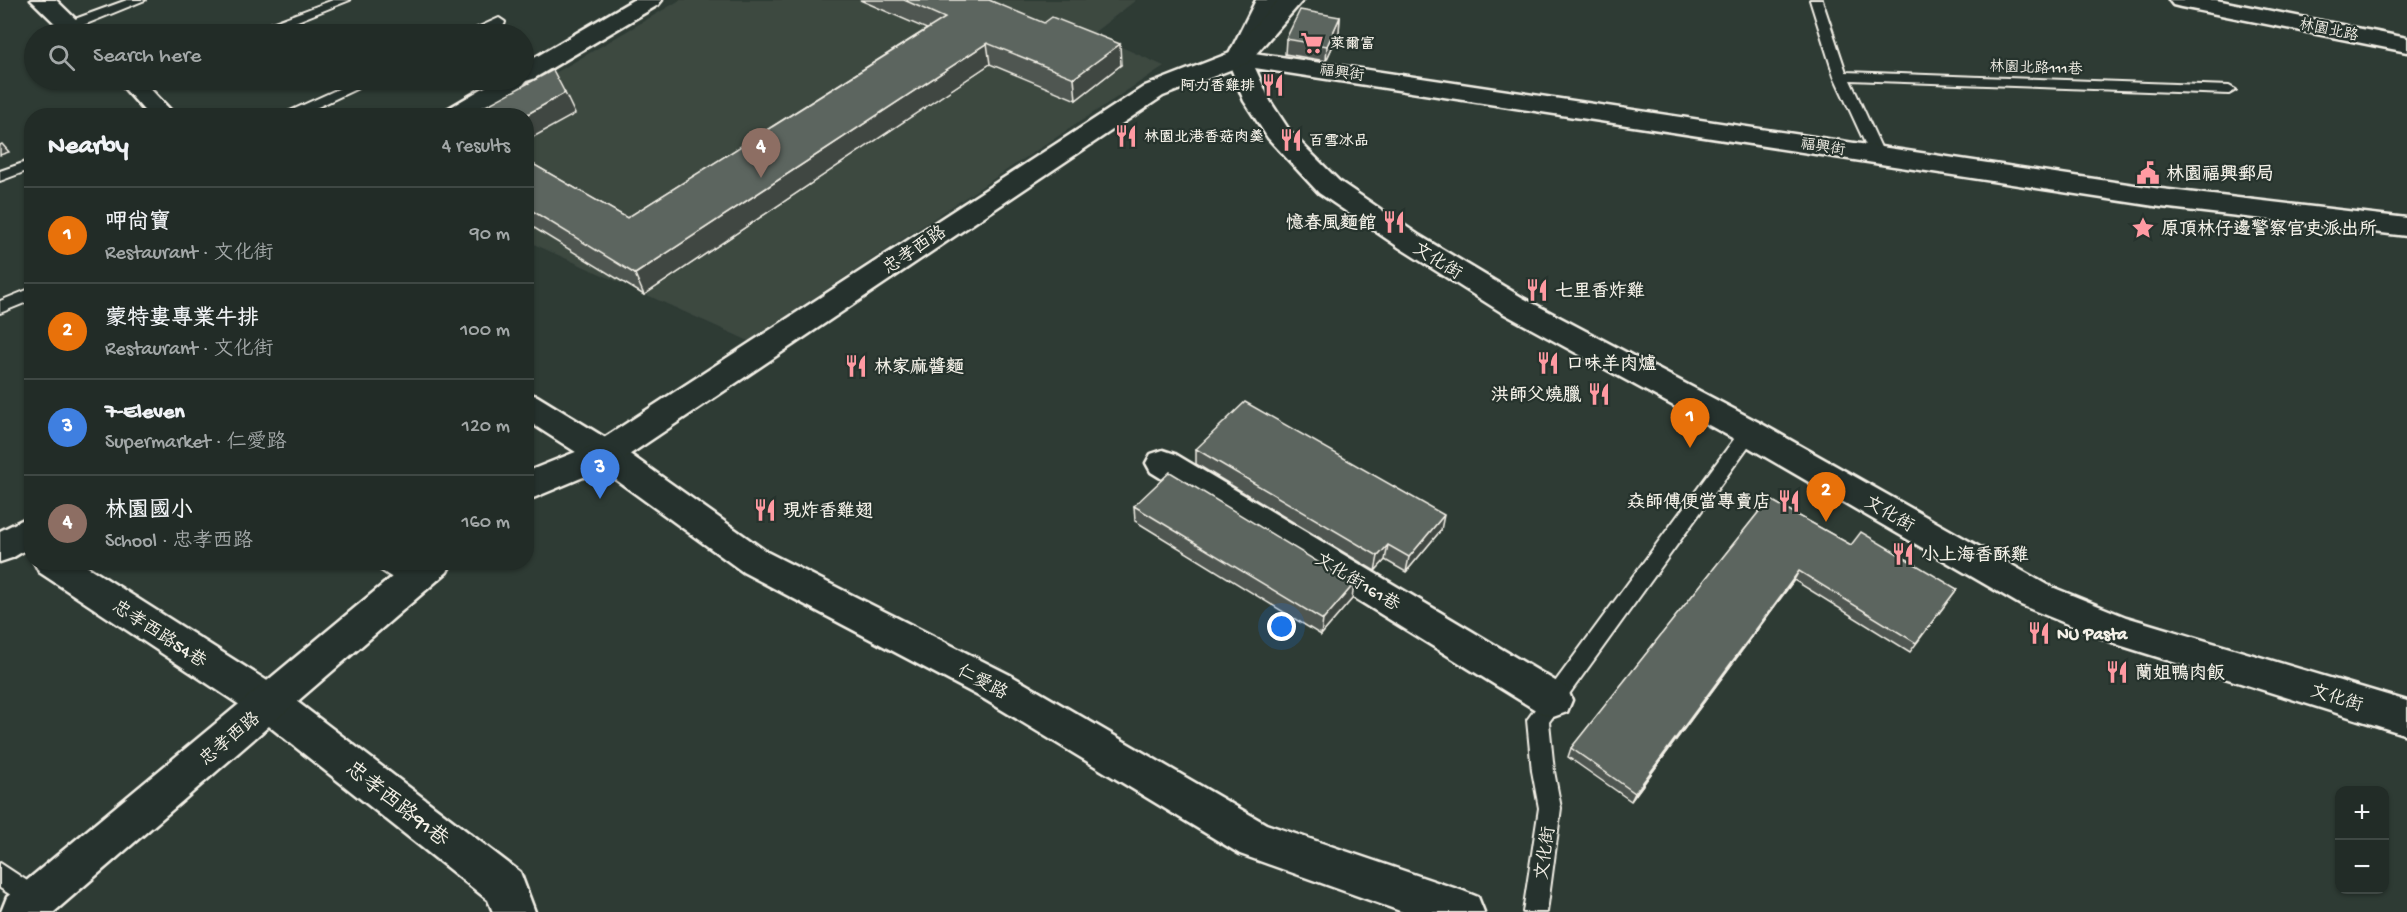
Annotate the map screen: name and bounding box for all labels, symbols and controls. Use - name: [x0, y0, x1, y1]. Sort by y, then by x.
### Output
- street label: 林園北路: [2297, 16, 2360, 46]
- search box: [24, 24, 534, 90]
- supermarket icon: 萊爾富: [1299, 30, 1325, 56]
- place label: 萊爾富: [1330, 36, 1375, 54]
- icon: search: [45, 41, 78, 74]
- text: Search here: [93, 44, 201, 70]
- street label: 林園北路111巷: [1989, 58, 2083, 80]
- street label: 福興街: [1318, 62, 1365, 86]
- restaurant icon: 阿力香雞排: [1260, 72, 1286, 98]
- place label: 阿力香雞排: [1180, 78, 1255, 96]
- restaurant icon: 林園北港香菇肉羮: [1113, 123, 1139, 149]
- restaurant icon: 百雪冰品: [1278, 127, 1304, 153]
- pin: 4: [742, 128, 780, 178]
- place label: 林園北港香菇肉羮: [1144, 129, 1264, 147]
- text: Nearby: [48, 132, 129, 163]
- place label: 百雪冰品: [1309, 133, 1369, 151]
- text: 4 results: [442, 136, 510, 159]
- street label: 福興街: [1799, 136, 1846, 160]
- public building icon: 林園福興郵局: [2135, 160, 2161, 186]
- place label: 林園福興郵局: [2166, 164, 2274, 186]
- restaurant icon: 憶春風麵館: [1381, 209, 1407, 235]
- text: 呷尚寶: [105, 211, 171, 237]
- place label: 憶春風麵館: [1286, 213, 1376, 235]
- place icon: 原頂林仔邊警察官吏派出所: [2130, 215, 2156, 241]
- place label: 原頂林仔邊警察官吏派出所: [2161, 218, 2377, 241]
- street label: 忠孝西路: [879, 221, 951, 280]
- text: 1: [63, 224, 72, 247]
- text: 90 m: [470, 224, 510, 247]
- street label: 文化街: [1408, 238, 1466, 285]
- text: Restaurant · 文化街: [105, 243, 273, 266]
- restaurant icon: 七里香炸雞: [1524, 277, 1550, 303]
- place label: 七里香炸雞: [1555, 281, 1645, 303]
- text: 蒙特婁專業牛排: [105, 307, 259, 333]
- text: 2: [63, 320, 72, 343]
- text: 100 m: [460, 320, 510, 343]
- text: Restaurant · 文化街: [105, 339, 273, 362]
- restaurant icon: 口味羊肉爐: [1535, 350, 1561, 376]
- restaurant icon: 林家麻醬麵: [843, 353, 869, 379]
- place label: 口味羊肉爐: [1566, 354, 1657, 376]
- place label: 林家麻醬麵: [874, 356, 964, 379]
- restaurant icon: 洪師父燒臘: [1586, 381, 1612, 407]
- place label: 洪師父燒臘: [1491, 385, 1582, 407]
- pin: 1: [1670, 398, 1710, 448]
- text: 7-Eleven: [105, 400, 185, 426]
- text: 3: [62, 416, 73, 439]
- text: 120 m: [462, 416, 510, 439]
- text: Supermarket · 仁愛路: [105, 432, 286, 455]
- pin: 3: [580, 450, 620, 499]
- pin: 2: [1806, 472, 1846, 522]
- restaurant icon: 𡘙師傅便當專賣店: [1776, 488, 1802, 514]
- place label: 𡘙師傅便當專賣店: [1627, 491, 1771, 514]
- street label: 文化街: [1860, 492, 1918, 538]
- restaurant icon: 現炸香雞翅: [752, 497, 778, 523]
- text: 林園國小: [105, 499, 193, 525]
- place label: 現炸香雞翅: [783, 501, 873, 523]
- text: 4: [63, 512, 72, 535]
- text: 160 m: [461, 512, 510, 535]
- text: School · 忠孝西路: [105, 531, 253, 554]
- restaurant icon: 小上海香酥雞: [1890, 541, 1916, 567]
- place label: 小上海香酥雞: [1921, 545, 2029, 567]
- street label: 文化街161巷: [1310, 549, 1404, 617]
- street label: 忠孝西路54巷: [108, 596, 210, 673]
- your location: [1267, 612, 1296, 641]
- restaurant icon: NU Pasta: [2026, 620, 2052, 646]
- place label: NU Pasta: [2057, 625, 2128, 646]
- restaurant icon: 蘭姐鴨肉飯: [2104, 659, 2130, 685]
- street label: 仁愛路: [953, 660, 1011, 705]
- place label: 蘭姐鴨肉飯: [2135, 663, 2225, 685]
- street label: 文化街: [2307, 680, 2365, 717]
- street label: 忠孝西路: [196, 708, 265, 771]
- street label: 忠孝西路91巷: [339, 756, 454, 854]
- map controls: [2335, 786, 2389, 894]
- button: +: [2335, 786, 2389, 840]
- street label: 文化街: [1531, 825, 1561, 882]
- button: −: [2335, 840, 2389, 894]

